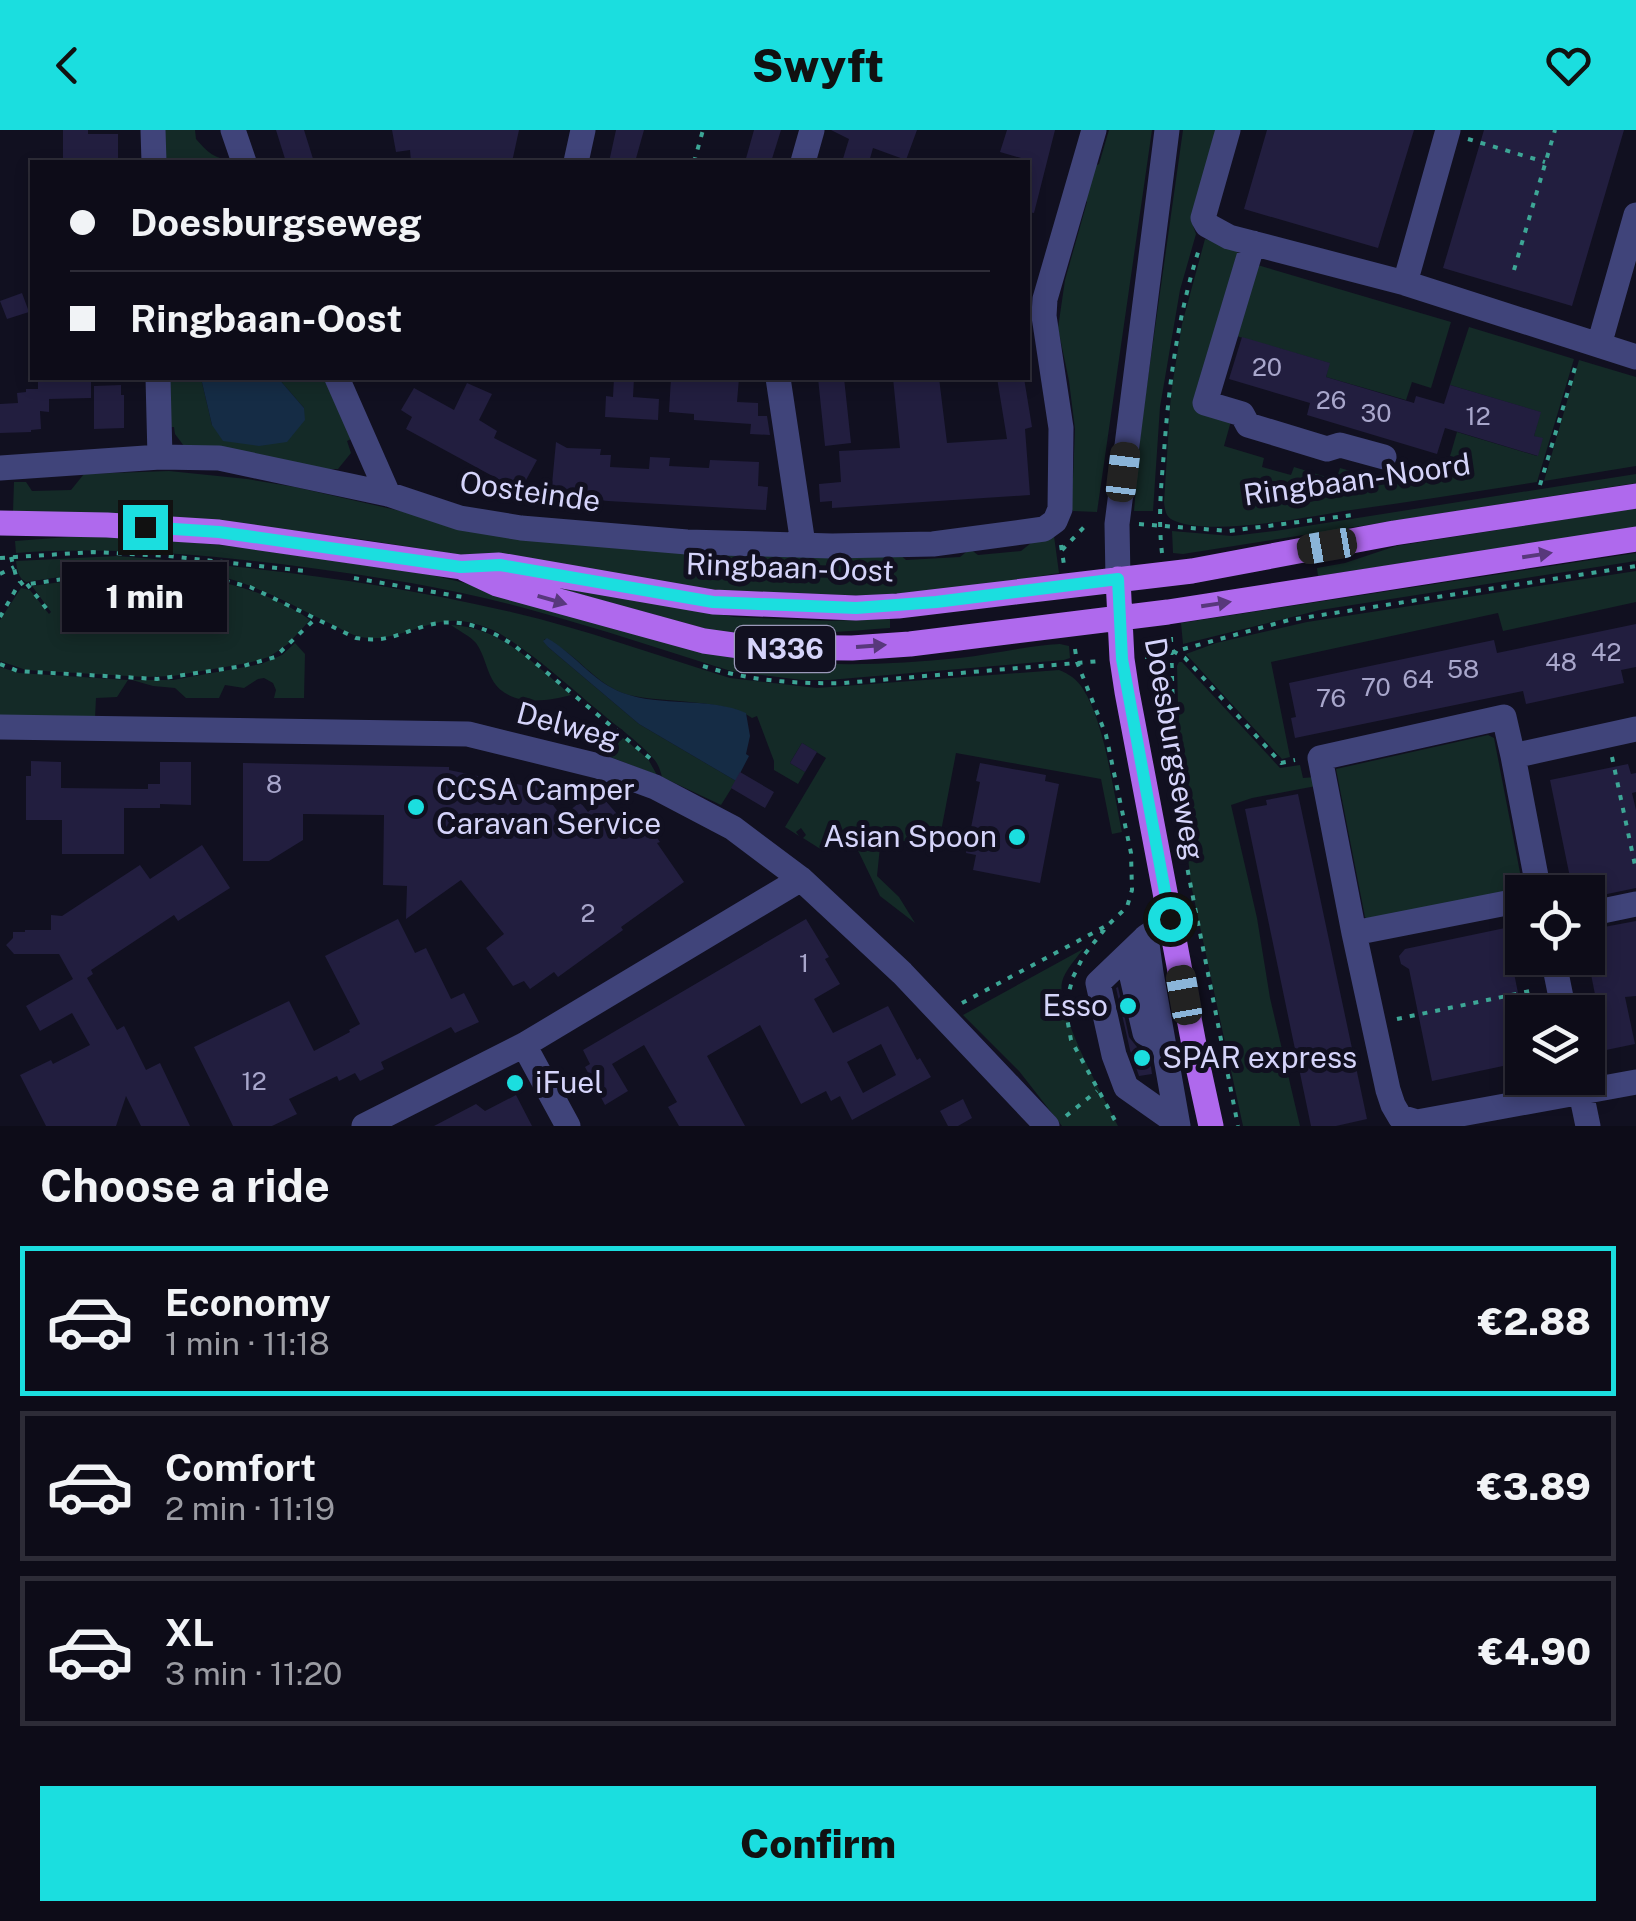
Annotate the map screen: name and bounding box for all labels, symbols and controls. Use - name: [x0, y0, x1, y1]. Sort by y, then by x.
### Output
- icon: back: [40, 38, 95, 93]
- icon: heart: [1541, 38, 1596, 93]
- text: Swyft: [752, 39, 884, 92]
- text: Doesburgseweg: [130, 200, 422, 245]
- text: Ringbaan-Oost: [130, 296, 402, 341]
- house number: 20: [1252, 352, 1282, 382]
- house number: 26: [1316, 385, 1346, 415]
- house number: 30: [1361, 398, 1391, 428]
- house number: 12: [1465, 401, 1491, 431]
- car: [1104, 440, 1142, 504]
- street label: Ringbaan-Noord: [1241, 445, 1473, 513]
- street label: Oosteinde: [458, 463, 603, 519]
- route end: [123, 505, 168, 550]
- car: [1295, 526, 1359, 566]
- street label: Ringbaan-Oost: [685, 545, 895, 589]
- one-way arrow: [1522, 546, 1553, 562]
- callout: 1 min: [62, 562, 228, 632]
- text: 1 min: [105, 578, 184, 615]
- one-way arrow: [537, 592, 568, 608]
- one-way arrow: [1200, 596, 1232, 612]
- road number: N336: [735, 626, 835, 672]
- street label: Doesburgseweg: [1138, 635, 1212, 863]
- house number: 42: [1591, 637, 1621, 667]
- one-way arrow: [856, 638, 888, 654]
- house number: 48: [1545, 647, 1577, 677]
- house number: 58: [1447, 654, 1479, 684]
- house number: 64: [1402, 664, 1434, 694]
- house number: 70: [1361, 672, 1391, 702]
- house number: 76: [1316, 683, 1346, 713]
- street label: Delweg: [513, 694, 624, 756]
- house number: 8: [266, 769, 282, 799]
- place label: CCSA Camper Caravan Service: [436, 771, 661, 841]
- marker: CCSA Camper Caravan Service: [405, 796, 427, 818]
- place label: Asian Spoon: [823, 818, 997, 854]
- marker: Asian Spoon: [1006, 826, 1028, 848]
- map controls: [1505, 875, 1605, 1095]
- button: locate: [1505, 875, 1605, 975]
- route start: [1148, 897, 1193, 942]
- house number: 2: [581, 898, 595, 928]
- house number: 1: [799, 948, 809, 978]
- car: [1164, 963, 1204, 1027]
- place label: Esso: [1042, 987, 1108, 1023]
- marker: Esso: [1117, 995, 1139, 1017]
- button: layers: [1505, 995, 1605, 1095]
- place label: SPAR express: [1162, 1039, 1357, 1075]
- marker: SPAR express: [1131, 1047, 1153, 1069]
- place label: iFuel: [535, 1064, 603, 1100]
- house number: 12: [241, 1066, 267, 1096]
- marker: iFuel: [504, 1072, 526, 1094]
- text: Choose a ride: [40, 1159, 330, 1212]
- icon: car: [45, 1276, 135, 1366]
- text: Economy: [165, 1280, 331, 1325]
- text: €2.88: [1478, 1299, 1591, 1344]
- text: 1 min · 11:18: [165, 1325, 330, 1362]
- icon: car: [45, 1441, 135, 1531]
- text: Comfort: [165, 1445, 316, 1490]
- text: €3.89: [1477, 1464, 1591, 1509]
- text: 2 min · 11:19: [165, 1490, 335, 1527]
- icon: car: [45, 1606, 135, 1696]
- text: XL: [165, 1610, 214, 1655]
- text: €4.90: [1478, 1629, 1591, 1674]
- text: 3 min · 11:20: [165, 1655, 342, 1692]
- button: Confirm: [40, 1786, 1596, 1901]

